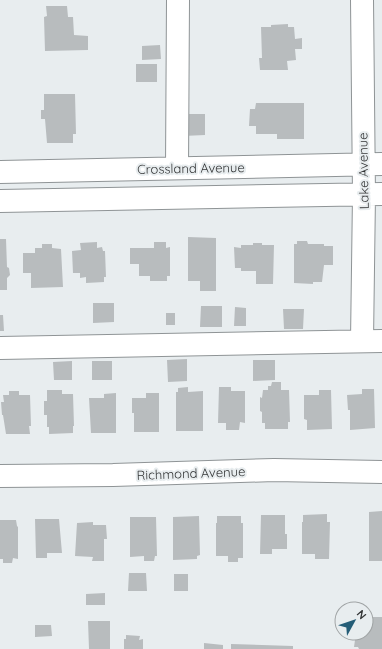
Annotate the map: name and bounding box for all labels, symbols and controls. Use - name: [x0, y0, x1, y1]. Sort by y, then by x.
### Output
- street label: Lake Avenue: [354, 132, 372, 210]
- street label: Crossland Avenue: [137, 159, 245, 177]
- street label: Richmond Avenue: [136, 463, 246, 483]
- north arrow: [334, 601, 374, 641]
- text: N: [354, 607, 370, 622]

